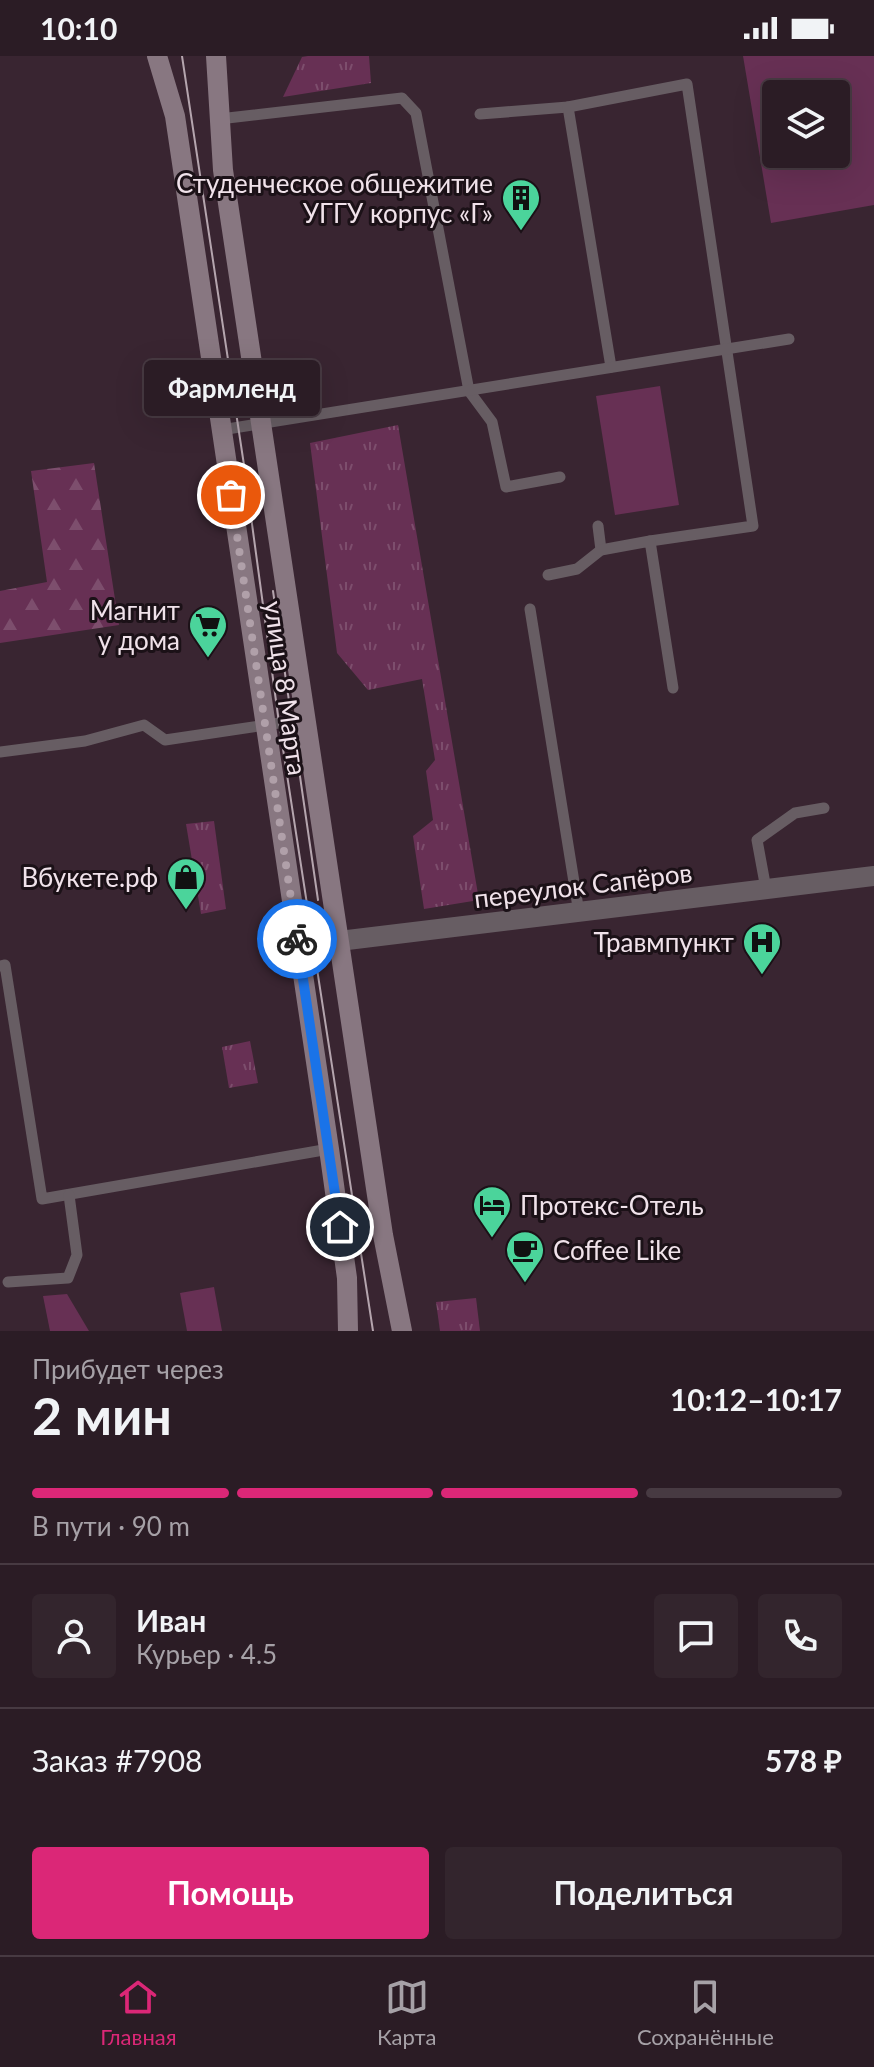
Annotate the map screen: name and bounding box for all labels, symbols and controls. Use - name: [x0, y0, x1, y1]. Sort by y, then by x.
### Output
- text: 10:10: [40, 10, 117, 46]
- map controls: [762, 80, 850, 168]
- button: layers: [762, 80, 850, 168]
- place label: Студенческое общежитие УГГУ корпус «Г»: [176, 167, 493, 229]
- building icon: Студенческое общежитие УГГУ корпус «Г»: [500, 177, 542, 232]
- callout: Фармленд: [143, 359, 319, 415]
- text: Фармленд: [168, 372, 296, 404]
- pin: [197, 461, 265, 529]
- icon: bag: [209, 473, 253, 517]
- place label: Магнит у дома: [90, 594, 180, 656]
- street label: улица 8 Марта: [258, 599, 314, 777]
- supermarket icon: Магнит у дома: [187, 604, 229, 659]
- shop icon: Вбукете.рф: [165, 856, 207, 911]
- street label: переулок Сапёров: [472, 856, 694, 914]
- place label: Вбукете.рф: [22, 861, 158, 893]
- courier: [257, 899, 337, 979]
- icon: bike: [275, 917, 319, 961]
- hospital icon: Травмпункт: [741, 921, 783, 976]
- place label: Травмпункт: [593, 926, 734, 958]
- hotel icon: Протекс-Отель: [471, 1184, 513, 1239]
- place label: Протекс-Отель: [520, 1189, 704, 1221]
- pin: [306, 1193, 374, 1261]
- icon: home: [318, 1205, 362, 1249]
- cafe icon: Coffee Like: [504, 1229, 546, 1284]
- place label: Coffee Like: [553, 1234, 681, 1266]
- text: Прибудет через: [32, 1353, 224, 1385]
- text: 10:12–10:17: [670, 1381, 842, 1417]
- text: 2 мин: [32, 1384, 172, 1446]
- text: В пути · 90 m: [32, 1510, 190, 1542]
- button: person: [32, 1594, 116, 1678]
- button: chat: [654, 1594, 738, 1678]
- button: phone: [758, 1594, 842, 1678]
- text: Иван: [136, 1602, 206, 1638]
- text: Курьер · 4.5: [136, 1638, 277, 1670]
- text: Заказ #7908: [32, 1742, 203, 1778]
- text: 578 ₽: [765, 1742, 842, 1778]
- button: Помощь: [32, 1847, 429, 1939]
- button: Поделиться: [445, 1847, 842, 1939]
- tab: Главная: [100, 1975, 177, 2050]
- tab: Карта: [377, 1975, 437, 2050]
- tab: Сохранённые: [637, 1975, 774, 2050]

